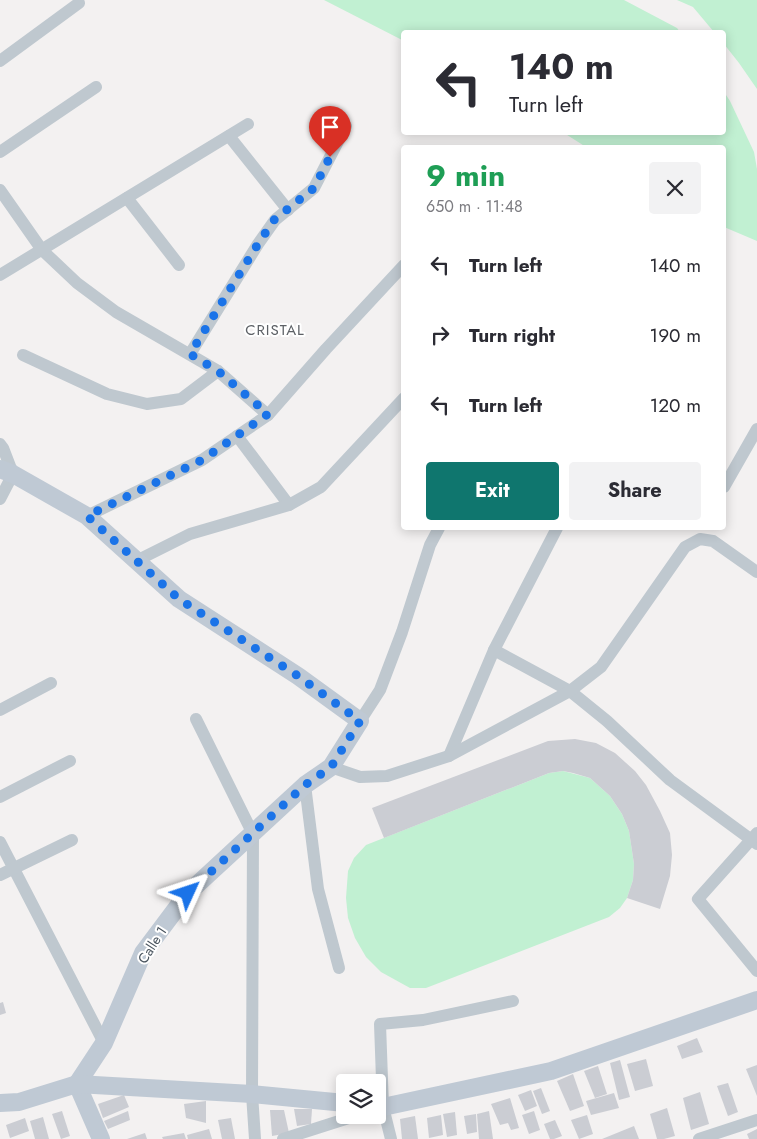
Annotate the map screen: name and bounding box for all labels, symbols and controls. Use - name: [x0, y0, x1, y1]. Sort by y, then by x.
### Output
- text: 140 m: [509, 42, 614, 92]
- icon: left: [426, 50, 491, 115]
- text: Turn left: [509, 88, 583, 120]
- pin: [309, 106, 351, 157]
- icon: arrive: [316, 113, 344, 141]
- text: 9 min: [426, 154, 505, 197]
- button: close: [649, 162, 701, 214]
- text: 650 m · 11:48: [426, 195, 523, 218]
- icon: left: [426, 251, 454, 279]
- text: Turn left: [469, 252, 542, 279]
- text: 140 m: [649, 252, 701, 279]
- district label: CRISTAL: [245, 319, 305, 341]
- icon: right: [426, 321, 454, 349]
- text: Turn right: [469, 322, 555, 349]
- text: 190 m: [650, 322, 701, 349]
- icon: left: [426, 391, 454, 419]
- text: Turn left: [469, 392, 542, 419]
- text: 120 m: [650, 392, 701, 419]
- button: Exit: [426, 462, 559, 520]
- button: Share: [569, 462, 701, 520]
- position arrow: [161, 866, 213, 918]
- street label: Calle 1: [133, 923, 171, 967]
- map controls: [336, 1074, 386, 1124]
- button: layers: [336, 1074, 386, 1124]

